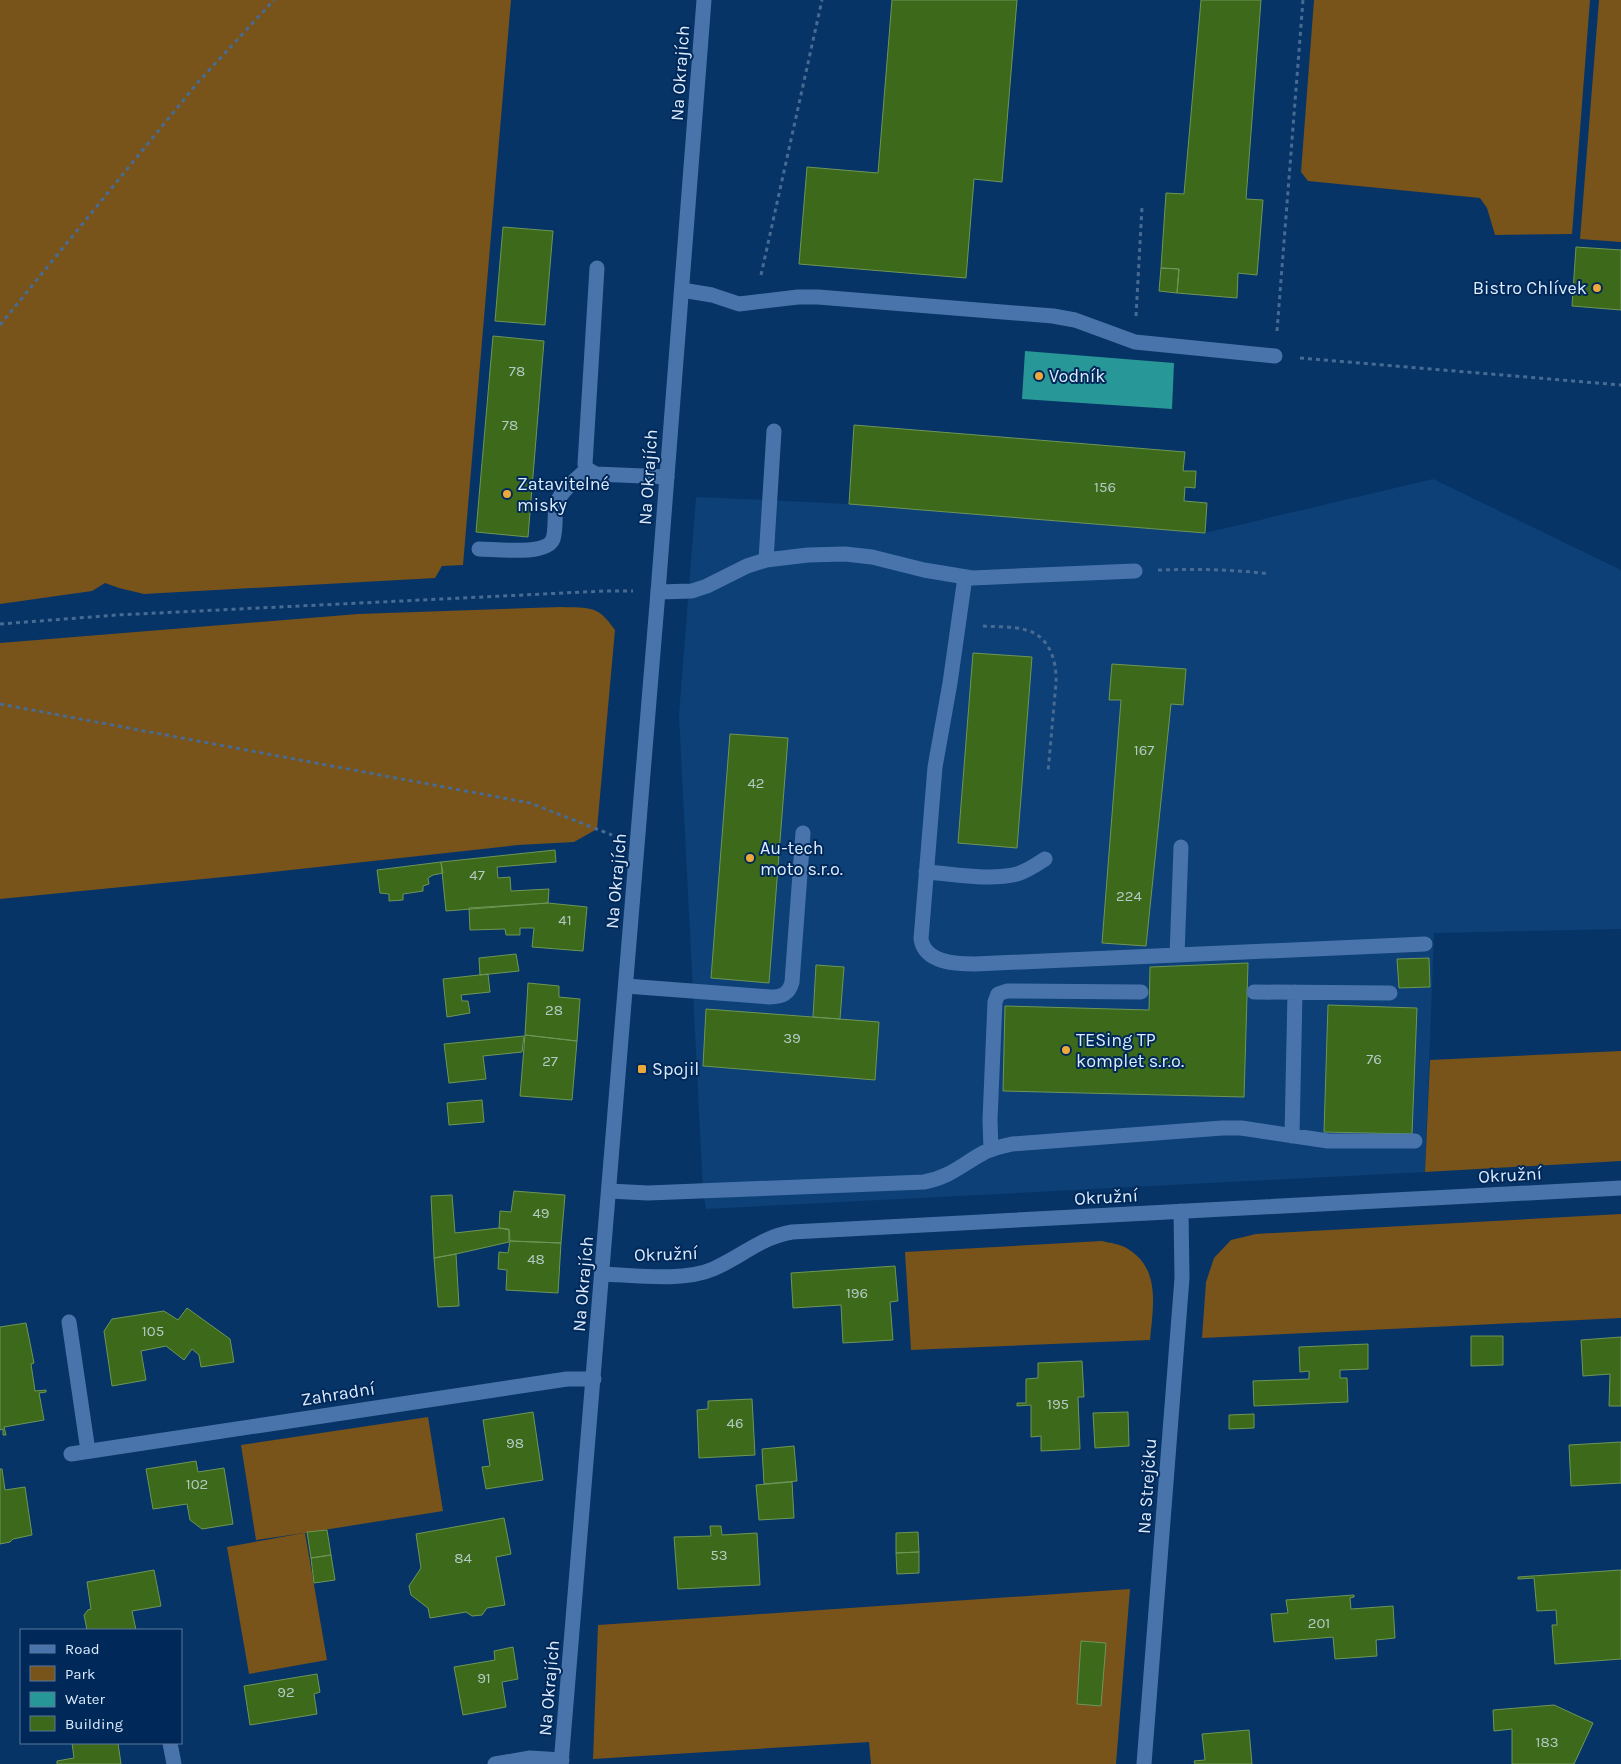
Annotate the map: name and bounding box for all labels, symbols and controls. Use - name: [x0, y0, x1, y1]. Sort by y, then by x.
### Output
- street label: Na Okrajích: [666, 24, 694, 122]
- place label: Bistro Chlívek: [1473, 277, 1587, 299]
- marker: Bistro Chlívek: [1591, 282, 1603, 294]
- house number: 78: [509, 362, 525, 380]
- place label: Vodník: [1049, 365, 1105, 387]
- marker: Vodník: [1033, 370, 1045, 382]
- house number: 78: [502, 416, 518, 434]
- street label: Na Okrajích: [634, 428, 662, 526]
- place label: Zatavitelné misky: [517, 473, 610, 516]
- house number: 156: [1094, 478, 1116, 496]
- marker: Zatavitelné misky: [501, 488, 513, 500]
- house number: 167: [1134, 741, 1154, 759]
- house number: 42: [747, 774, 765, 792]
- street label: Na Okrajích: [601, 832, 631, 930]
- place label: Au-tech moto s.r.o.: [760, 837, 843, 880]
- marker: Au-tech moto s.r.o.: [744, 852, 756, 864]
- house number: 47: [469, 866, 485, 884]
- house number: 224: [1116, 887, 1143, 905]
- house number: 41: [558, 911, 572, 929]
- house number: 28: [545, 1001, 563, 1019]
- house number: 39: [783, 1029, 801, 1047]
- place label: TESing TP komplet s.r.o.: [1076, 1029, 1184, 1072]
- marker: TESing TP komplet s.r.o.: [1060, 1044, 1072, 1056]
- house number: 76: [1366, 1050, 1382, 1068]
- house number: 27: [542, 1052, 558, 1070]
- place label: Spojil: [652, 1058, 699, 1080]
- marker: Spojil: [636, 1063, 648, 1075]
- street label: Okružní: [1477, 1162, 1543, 1188]
- street label: Okružní: [1073, 1184, 1139, 1210]
- house number: 49: [532, 1204, 550, 1222]
- street label: Na Okrajích: [568, 1235, 598, 1333]
- street label: Okružní: [634, 1242, 699, 1266]
- house number: 48: [527, 1250, 545, 1268]
- house number: 196: [846, 1284, 868, 1302]
- house number: 105: [142, 1322, 164, 1340]
- street label: Zahradní: [299, 1377, 377, 1411]
- house number: 195: [1047, 1395, 1069, 1413]
- house number: 46: [727, 1414, 743, 1432]
- house number: 98: [506, 1434, 524, 1452]
- street label: Na Strejčku: [1133, 1437, 1161, 1535]
- house number: 102: [186, 1475, 208, 1493]
- house number: 53: [710, 1546, 728, 1564]
- house number: 84: [454, 1549, 472, 1567]
- house number: 201: [1308, 1614, 1330, 1632]
- legend: [20, 1629, 182, 1744]
- street label: Na Okrajích: [534, 1639, 564, 1737]
- text: Road: [65, 1640, 100, 1658]
- text: Park: [65, 1665, 95, 1683]
- house number: 91: [477, 1669, 491, 1687]
- house number: 92: [277, 1683, 295, 1701]
- text: Water: [65, 1690, 106, 1708]
- text: Building: [65, 1715, 123, 1733]
- house number: 183: [1535, 1733, 1559, 1751]

